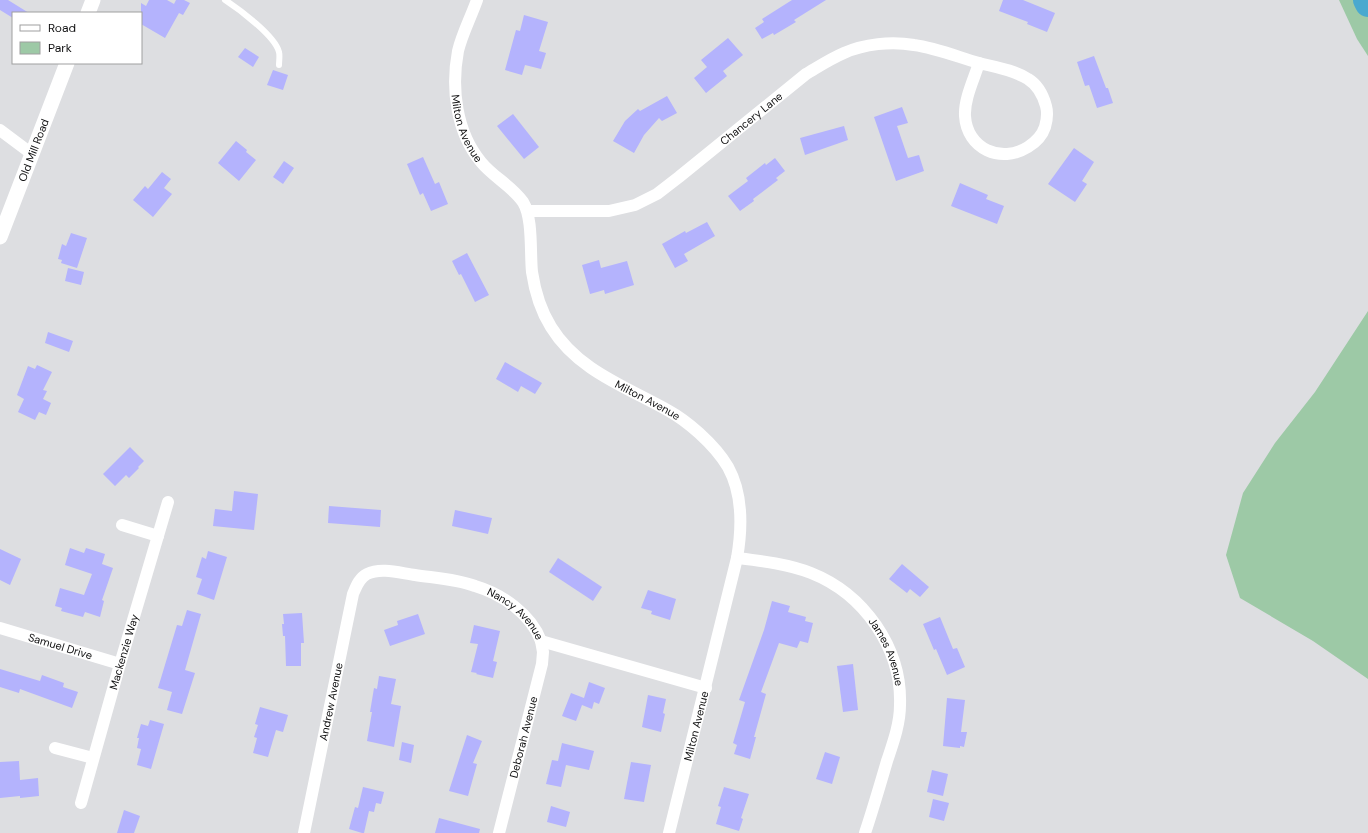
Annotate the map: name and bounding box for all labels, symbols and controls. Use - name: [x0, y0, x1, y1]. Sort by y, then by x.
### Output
- legend: [12, 12, 142, 64]
- text: Road: [48, 20, 76, 36]
- text: Park: [48, 40, 72, 56]
- street label: Chancery Lane: [717, 89, 785, 148]
- street label: Milton Avenue: [449, 94, 486, 165]
- street label: Old Mill Road: [15, 117, 52, 184]
- street label: Milton Avenue: [613, 377, 683, 423]
- street label: Nancy Avenue: [485, 584, 547, 642]
- street label: Mackenzie Way: [106, 612, 141, 691]
- street label: James Avenue: [866, 615, 906, 687]
- street label: Samuel Drive: [27, 630, 94, 662]
- street label: Andrew Avenue: [316, 662, 346, 742]
- street label: Milton Avenue: [681, 690, 711, 762]
- street label: Deborah Avenue: [506, 695, 541, 779]

